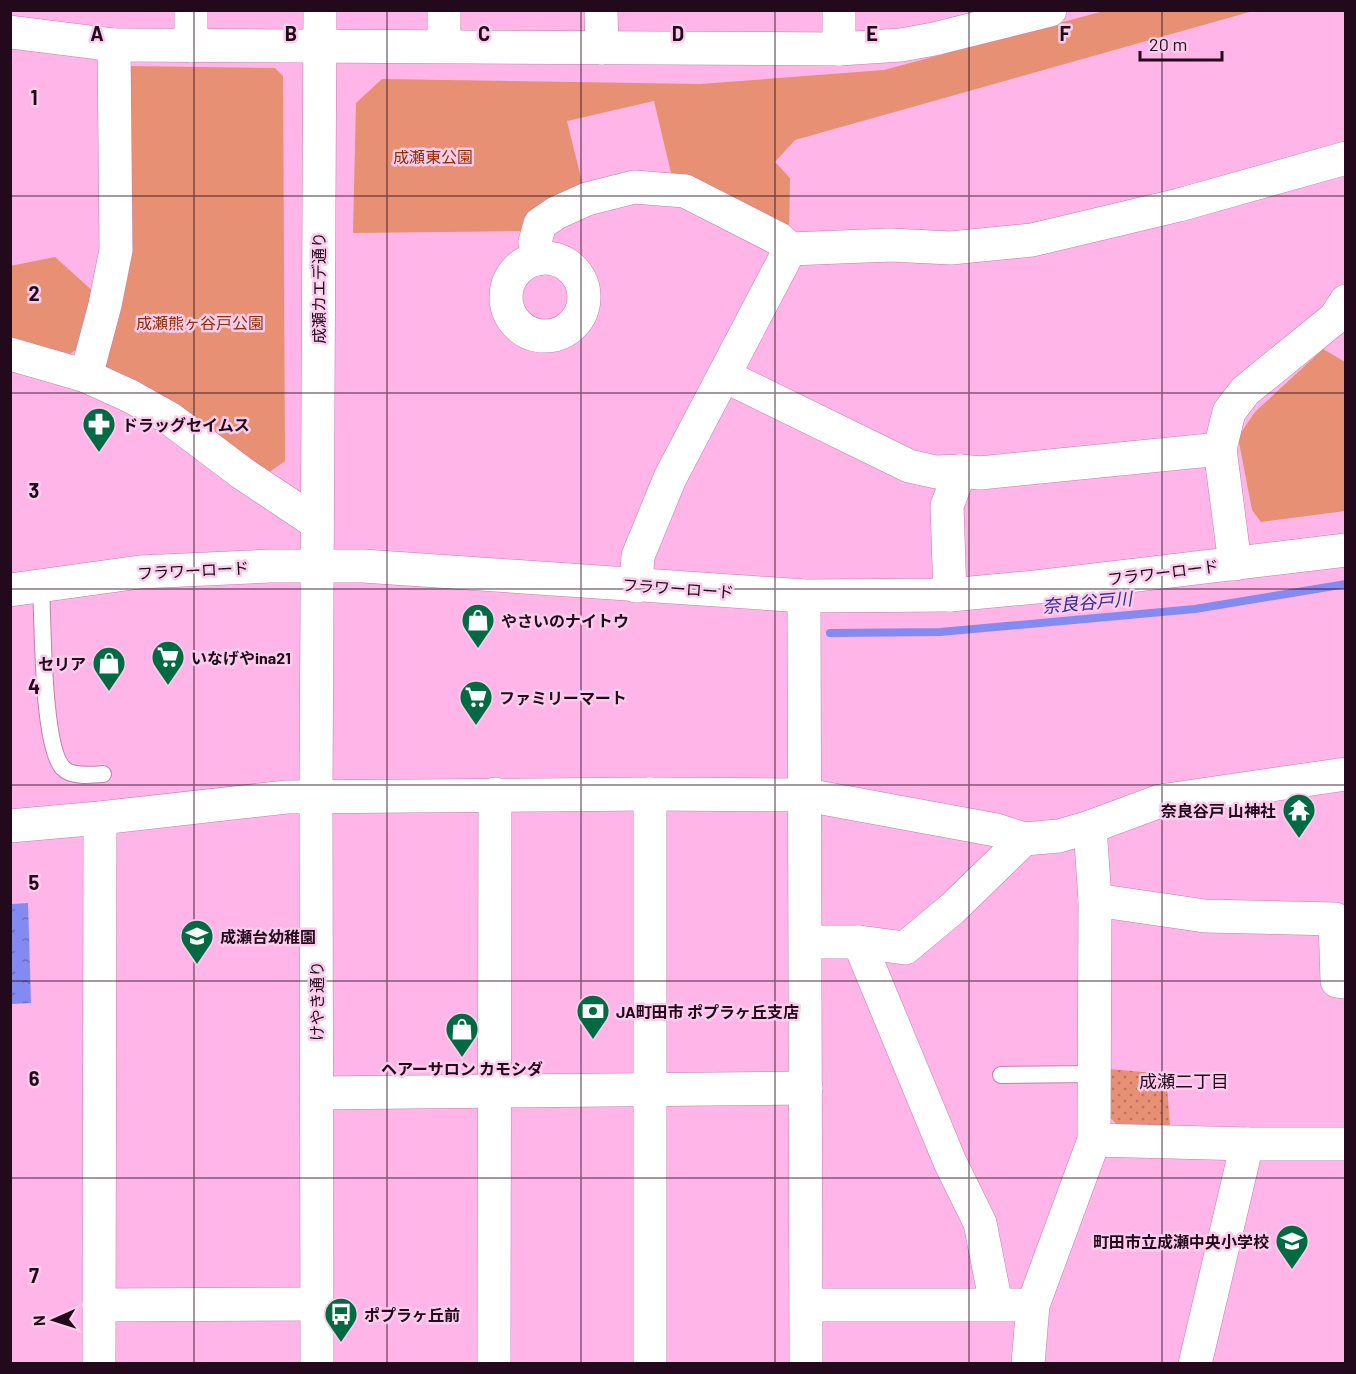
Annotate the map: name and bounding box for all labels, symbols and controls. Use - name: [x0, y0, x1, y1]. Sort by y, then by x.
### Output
- text: A: [90, 21, 104, 45]
- text: B: [285, 21, 297, 45]
- text: C: [478, 21, 490, 45]
- text: D: [672, 21, 684, 45]
- text: E: [866, 21, 878, 45]
- text: F: [1059, 21, 1071, 45]
- scale bar: [1140, 24, 1222, 62]
- text: 20 m: [1149, 33, 1187, 55]
- text: 1: [30, 85, 38, 109]
- park label: 成瀬東公園: [393, 147, 473, 166]
- street label: 成瀬カエデ通り: [309, 232, 328, 344]
- text: 2: [28, 281, 40, 305]
- park label: 成瀬熊ヶ谷戸公園: [136, 313, 264, 332]
- pharmacy icon: ドラッグセイムス: [81, 406, 117, 453]
- place label: ドラッグセイムス: [122, 415, 250, 434]
- text: 3: [29, 478, 39, 502]
- street label: フラワーロード: [1106, 556, 1220, 588]
- street label: フラワーロード: [137, 558, 249, 582]
- street label: フラワーロード: [621, 575, 735, 601]
- water label: 奈良谷戸川: [1041, 587, 1135, 617]
- shop icon: やさいのナイトウ: [460, 602, 496, 649]
- place label: やさいのナイトウ: [501, 611, 629, 630]
- supermarket icon: いなげやina21: [150, 639, 186, 686]
- shop icon: セリア: [91, 645, 127, 692]
- place label: いなげやina21: [191, 648, 291, 667]
- place label: セリア: [38, 654, 86, 673]
- text: 4: [28, 674, 40, 698]
- supermarket icon: ファミリーマート: [458, 679, 494, 726]
- place label: ファミリーマート: [499, 688, 627, 707]
- temple icon: 奈良谷戸 山神社: [1281, 792, 1317, 839]
- place label: 奈良谷戸 山神社: [1161, 801, 1276, 820]
- text: 5: [29, 870, 40, 894]
- school or university icon: 成瀬台幼稚園: [179, 918, 215, 965]
- place label: 成瀬台幼稚園: [220, 927, 316, 946]
- street label: けやき通り: [307, 961, 326, 1041]
- bank icon: JA町田市 ポプラヶ丘支店: [575, 993, 611, 1040]
- place label: JA町田市 ポプラヶ丘支店: [616, 1002, 799, 1021]
- shop icon: ヘアーサロン カモシダ: [444, 1011, 480, 1058]
- place label: ヘアーサロン カモシダ: [381, 1059, 543, 1078]
- text: 6: [29, 1066, 40, 1090]
- district label: 成瀬二丁目: [1139, 1070, 1229, 1092]
- school or university icon: 町田市立成瀬中央小学校: [1274, 1223, 1310, 1270]
- place label: 町田市立成瀬中央小学校: [1093, 1232, 1269, 1251]
- text: 7: [29, 1263, 39, 1287]
- north arrow: [24, 1290, 84, 1350]
- bus stop icon: ポプラヶ丘前: [323, 1296, 359, 1343]
- place label: ポプラヶ丘前: [364, 1305, 460, 1324]
- text: N: [29, 1315, 48, 1327]

